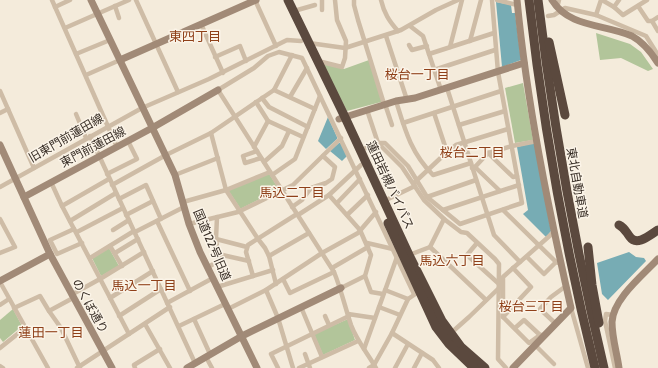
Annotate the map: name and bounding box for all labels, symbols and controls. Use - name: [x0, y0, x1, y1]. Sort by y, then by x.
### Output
- district label: 東四丁目: [169, 28, 221, 44]
- district label: 桜台一丁目: [384, 66, 450, 82]
- street label: 旧東門前蓮田線: [26, 111, 106, 165]
- street label: 東門前蓮田線: [58, 124, 128, 170]
- street label: 蓮田岩槻バイパス: [363, 138, 417, 231]
- district label: 桜台二丁目: [439, 144, 505, 160]
- street label: 東北自動車道: [564, 146, 591, 220]
- district label: 馬込二丁目: [259, 184, 325, 200]
- street label: 国道122号旧道: [191, 207, 234, 283]
- district label: 馬込六丁目: [419, 252, 485, 268]
- street label: のくぼ通り: [69, 276, 112, 336]
- district label: 馬込一丁目: [111, 277, 177, 293]
- district label: 桜台三丁目: [498, 298, 564, 314]
- district label: 蓮田一丁目: [18, 324, 84, 340]

